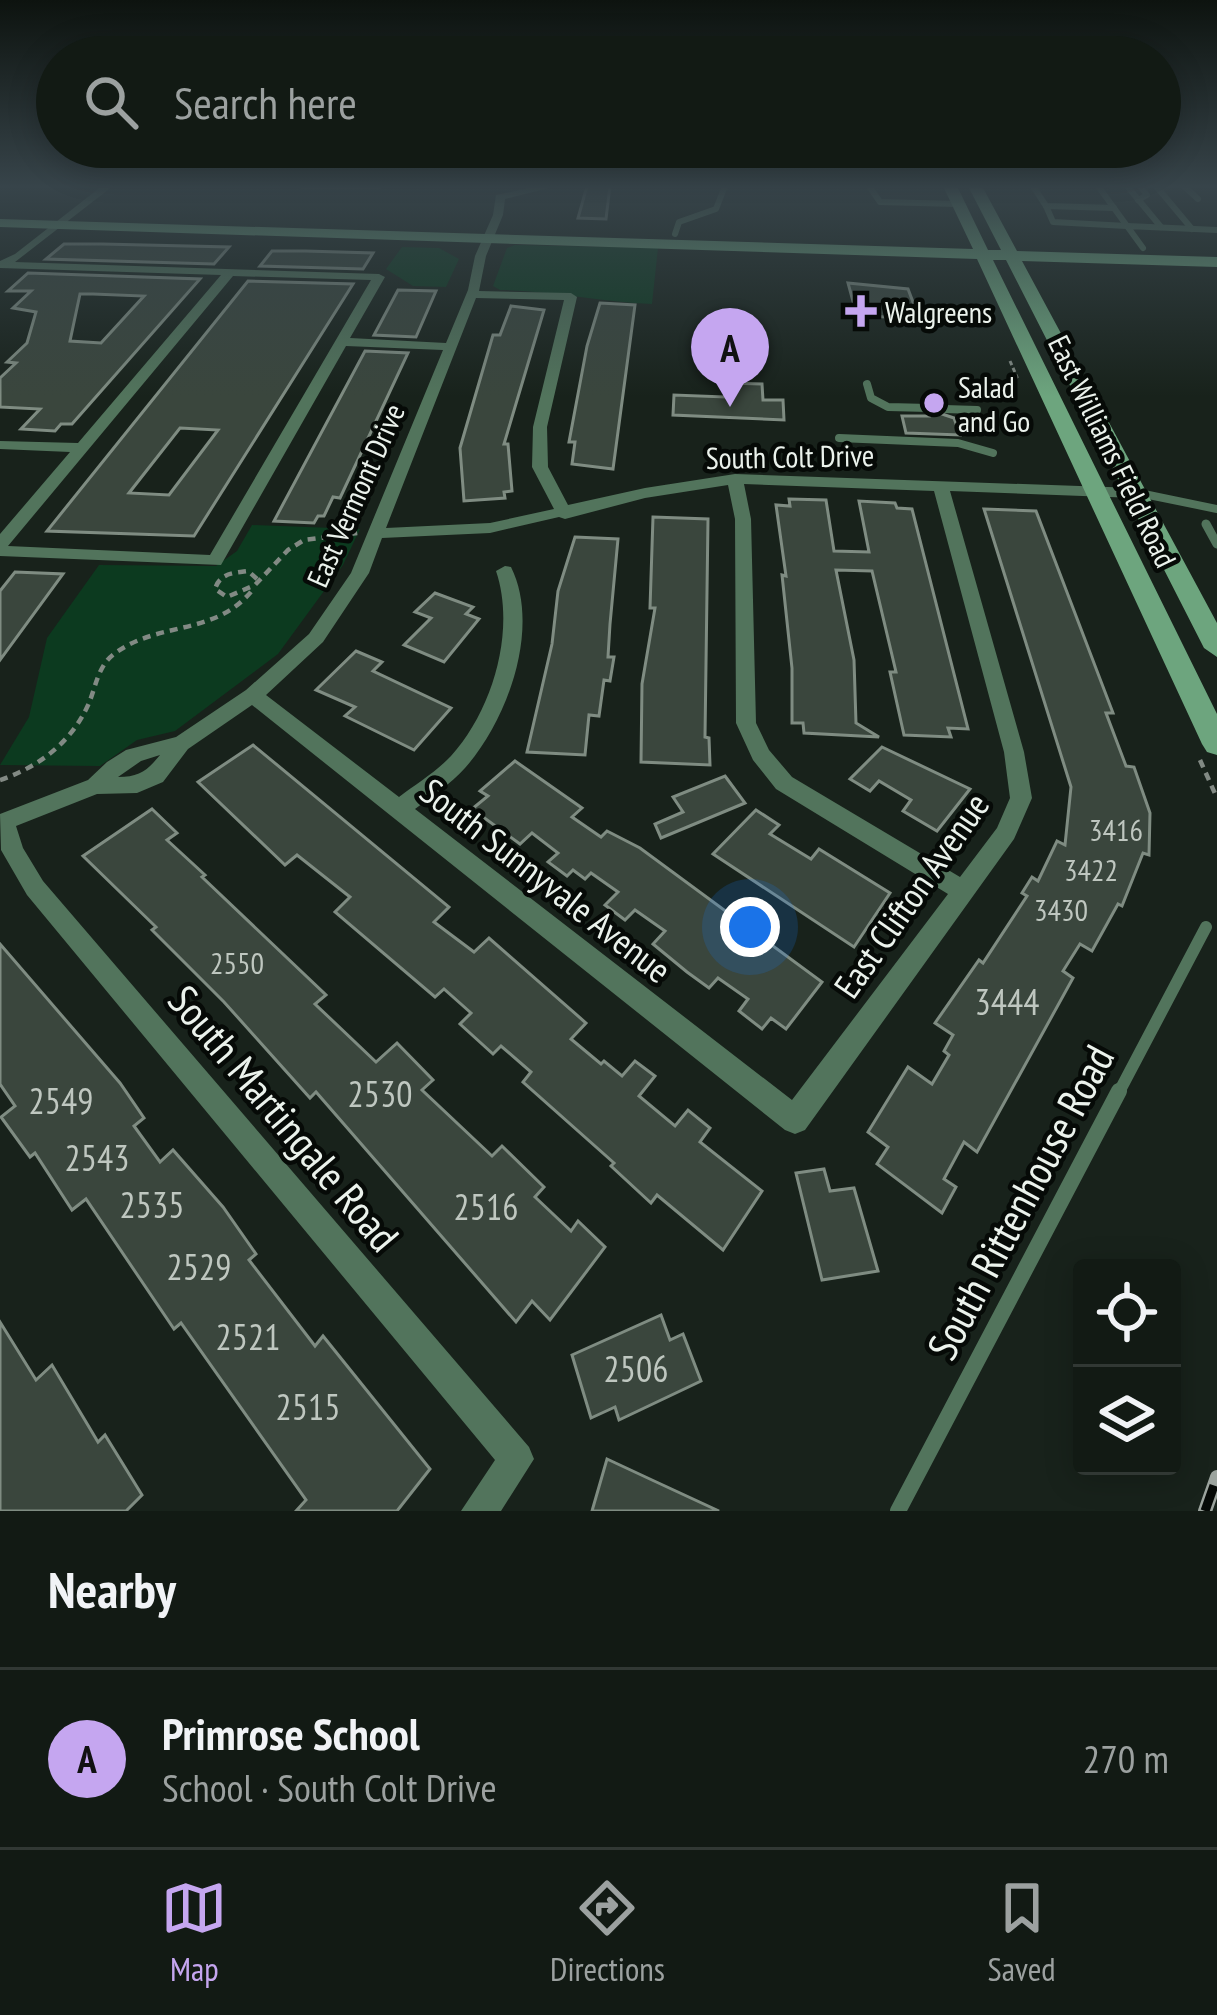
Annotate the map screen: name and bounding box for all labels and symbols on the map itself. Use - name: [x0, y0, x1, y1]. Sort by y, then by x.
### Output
- place label: Walgreens: [885, 292, 992, 331]
- marker: Walgreens: [848, 298, 874, 324]
- pin: A: [691, 308, 769, 407]
- street label: East Williams Field Road: [1040, 329, 1186, 573]
- place label: Salad and Go: [958, 367, 1030, 440]
- marker: Salad and Go: [921, 390, 947, 416]
- street label: East Vermont Drive: [297, 397, 413, 593]
- street label: South Colt Drive: [705, 435, 875, 477]
- street label: South Sunnyvale Avenue: [411, 767, 681, 993]
- street label: East Clifton Avenue: [823, 783, 999, 1007]
- house number: 3416: [1089, 810, 1143, 849]
- house number: 3422: [1064, 850, 1118, 889]
- house number: 3430: [1034, 890, 1088, 929]
- your location: [720, 897, 780, 957]
- house number: 2550: [210, 943, 264, 982]
- street label: South Martingale Road: [157, 974, 411, 1262]
- house number: 3444: [975, 978, 1039, 1025]
- street label: South Rittenhouse Road: [914, 1035, 1126, 1369]
- house number: 2530: [348, 1070, 412, 1117]
- house number: 2549: [29, 1077, 93, 1124]
- house number: 2543: [65, 1134, 129, 1181]
- house number: 2535: [120, 1181, 184, 1228]
- house number: 2516: [454, 1183, 518, 1230]
- house number: 2529: [167, 1243, 231, 1290]
- house number: 2521: [216, 1313, 280, 1360]
- house number: 2506: [604, 1345, 668, 1392]
- house number: 2515: [276, 1383, 340, 1430]

